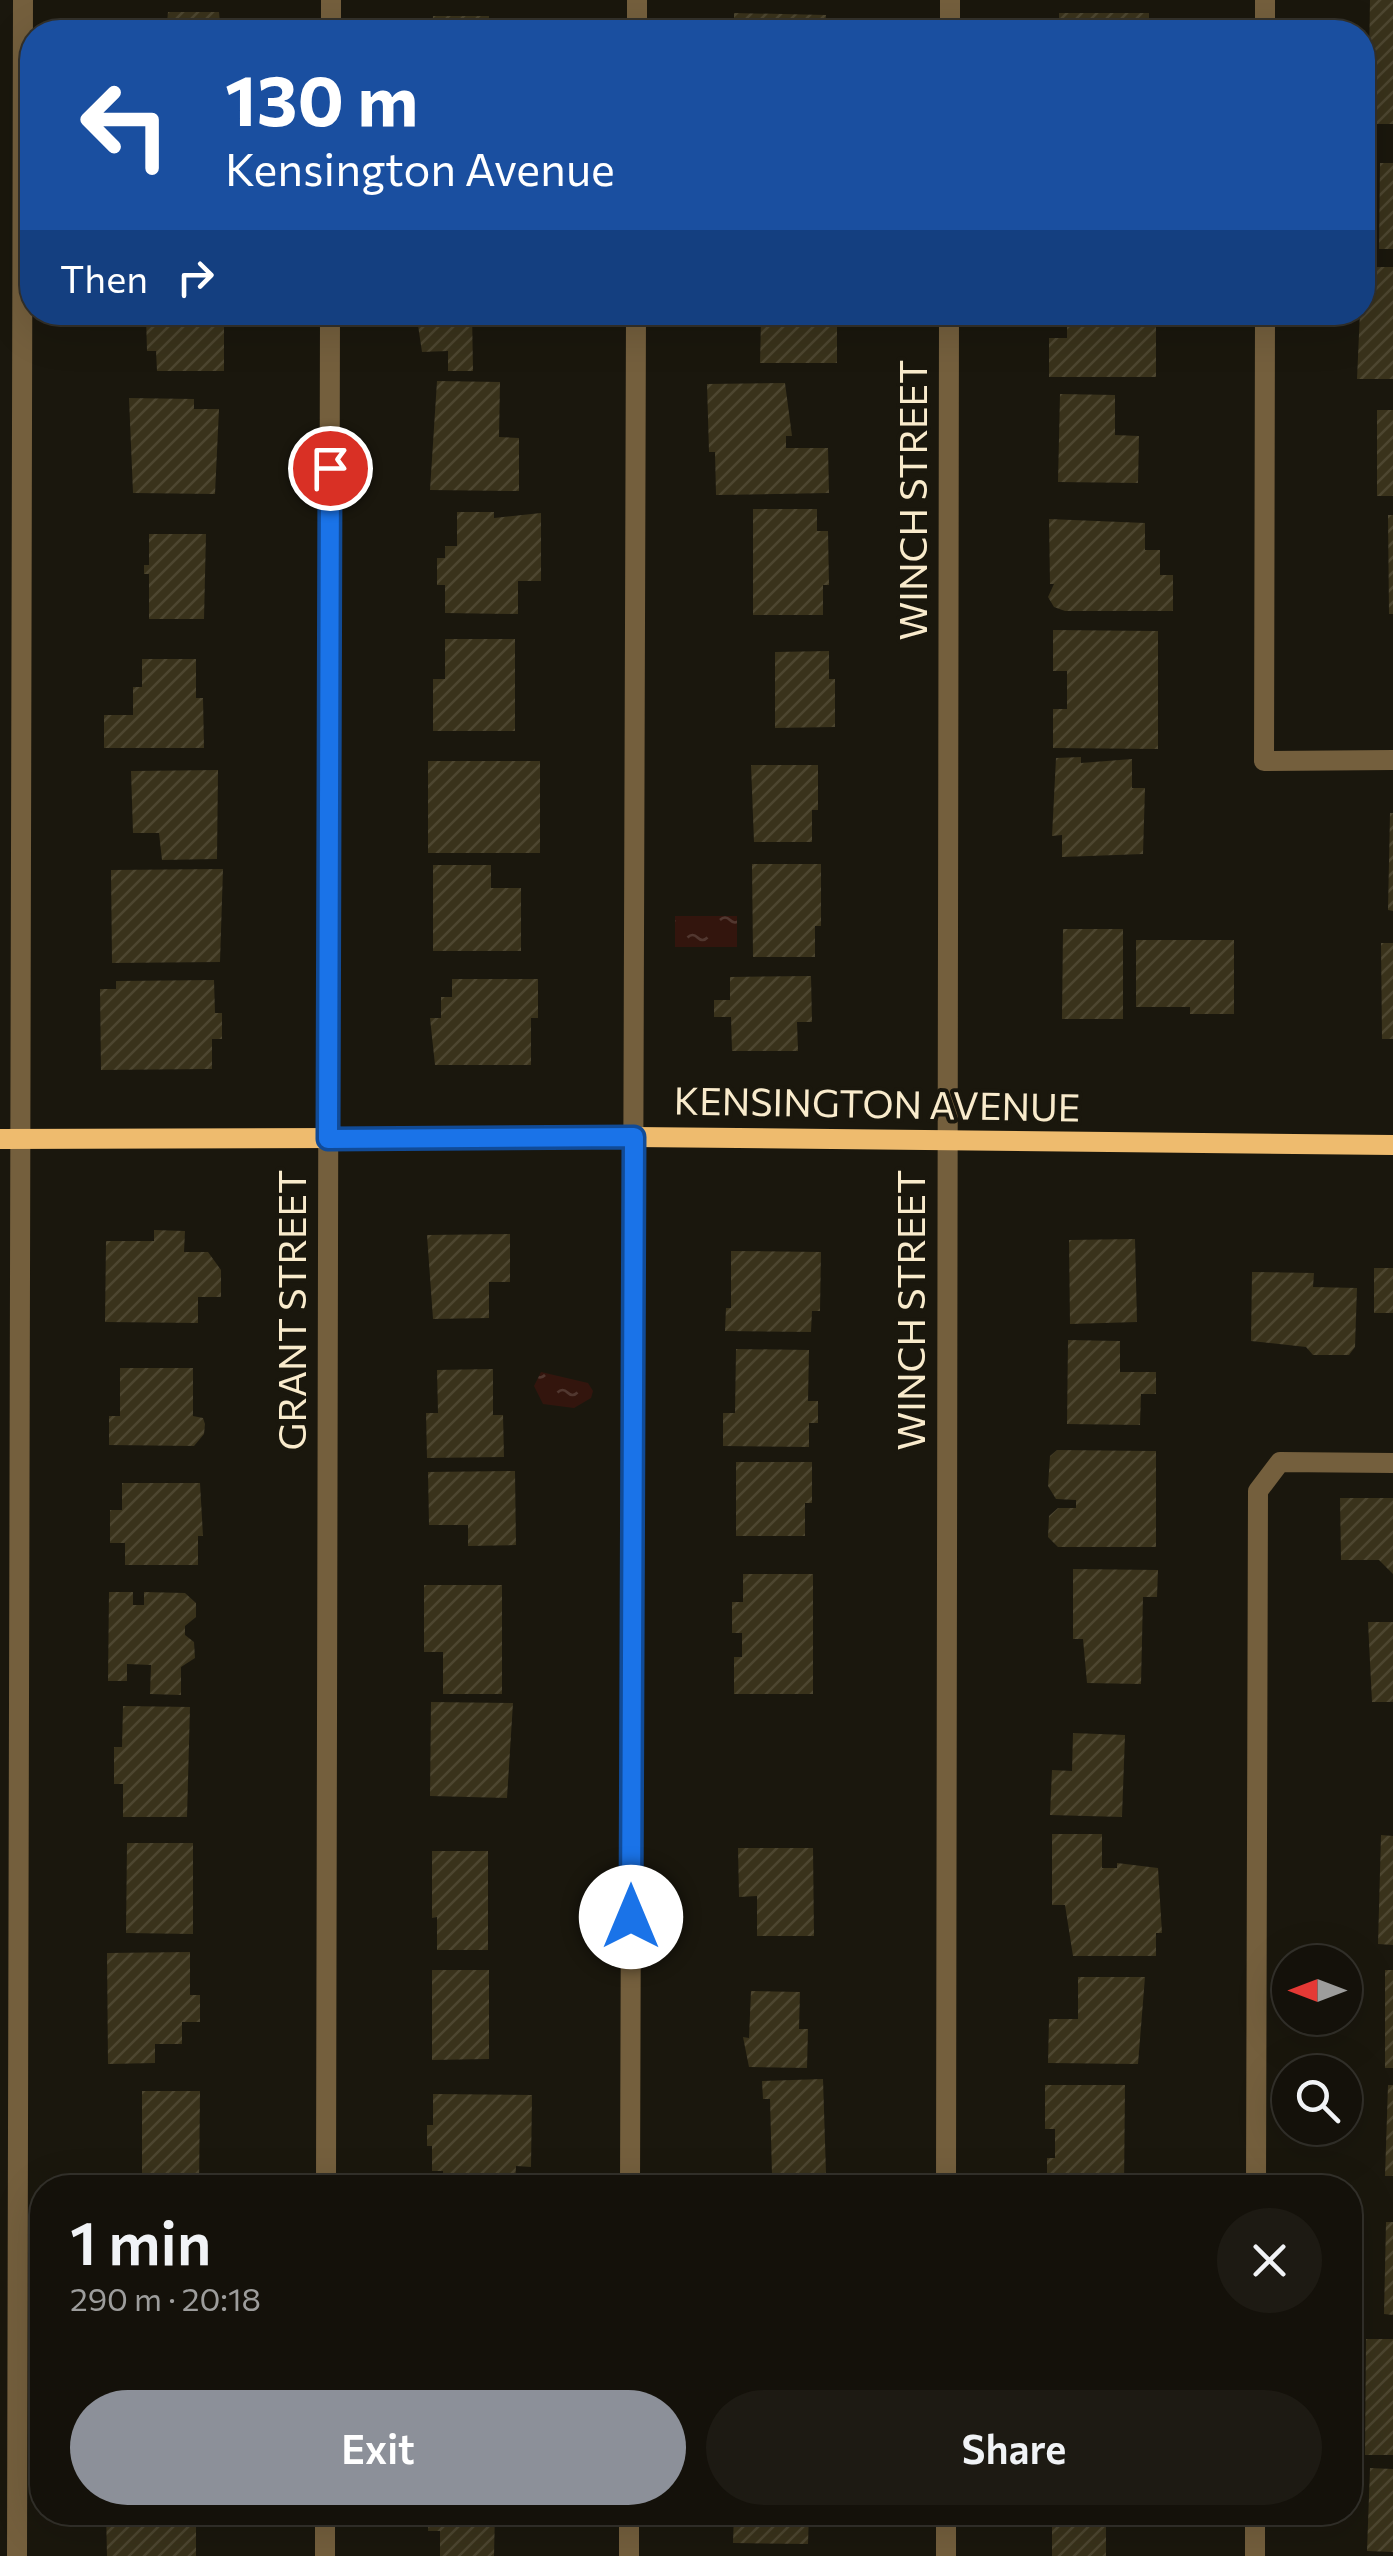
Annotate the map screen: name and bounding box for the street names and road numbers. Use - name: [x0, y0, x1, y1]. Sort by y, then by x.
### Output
- street label: WINCH STREET: [888, 360, 935, 640]
- street label: KENSINGTON AVENUE: [673, 1075, 1081, 1130]
- street label: GRANT STREET: [267, 1170, 314, 1450]
- street label: WINCH STREET: [886, 1170, 933, 1450]

